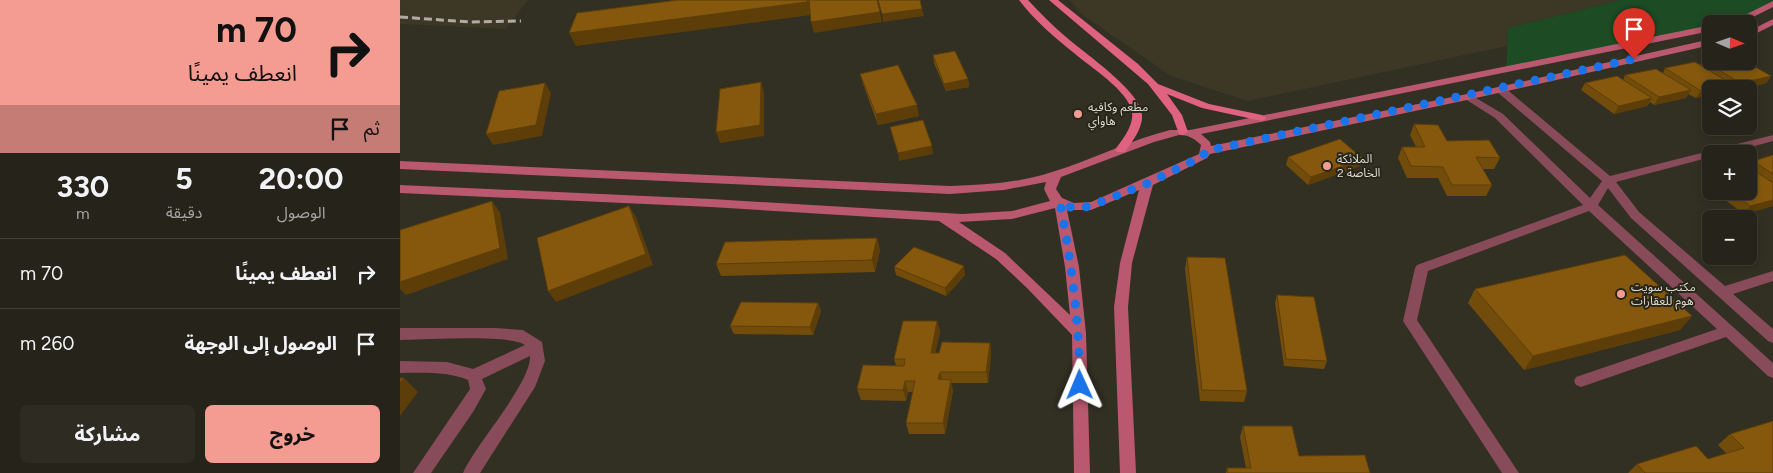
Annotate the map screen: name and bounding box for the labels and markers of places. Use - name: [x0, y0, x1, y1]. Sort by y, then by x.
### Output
- pin: [1613, 8, 1655, 59]
- place label: مطعم وكافيه هاواي: [1088, 100, 1148, 131]
- marker: مطعم وكافيه هاواي: [1072, 108, 1084, 120]
- place label: الملائكة الخاصة 2: [1337, 152, 1381, 180]
- marker: الملائكة الخاصة 2: [1321, 160, 1333, 172]
- place label: مكتب سويت هوم للعقارات: [1631, 280, 1696, 310]
- marker: مكتب سويت هوم للعقارات: [1615, 288, 1627, 300]

